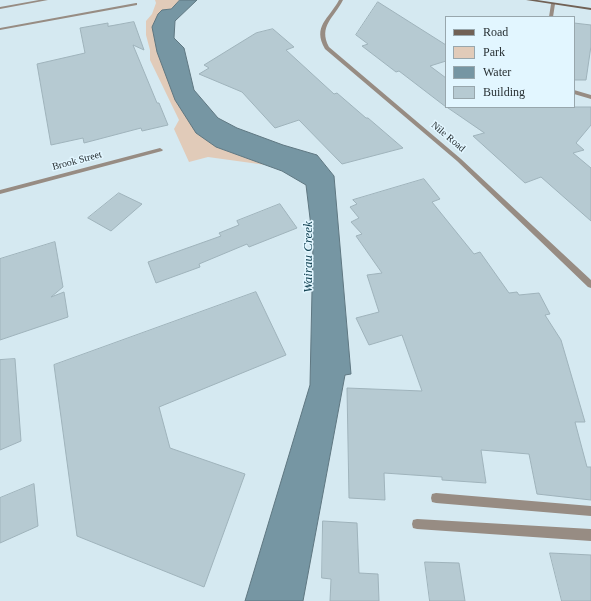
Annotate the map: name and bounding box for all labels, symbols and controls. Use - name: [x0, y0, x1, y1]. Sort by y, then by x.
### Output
- legend: [445, 16, 575, 108]
- text: Road: [483, 25, 508, 39]
- text: Park: [483, 45, 505, 59]
- text: Water: [483, 65, 511, 79]
- text: Building: [483, 85, 525, 99]
- street label: Nile Road: [429, 119, 467, 155]
- street label: Brook Street: [51, 149, 103, 173]
- water label: Wairau Creek: [301, 221, 317, 293]

